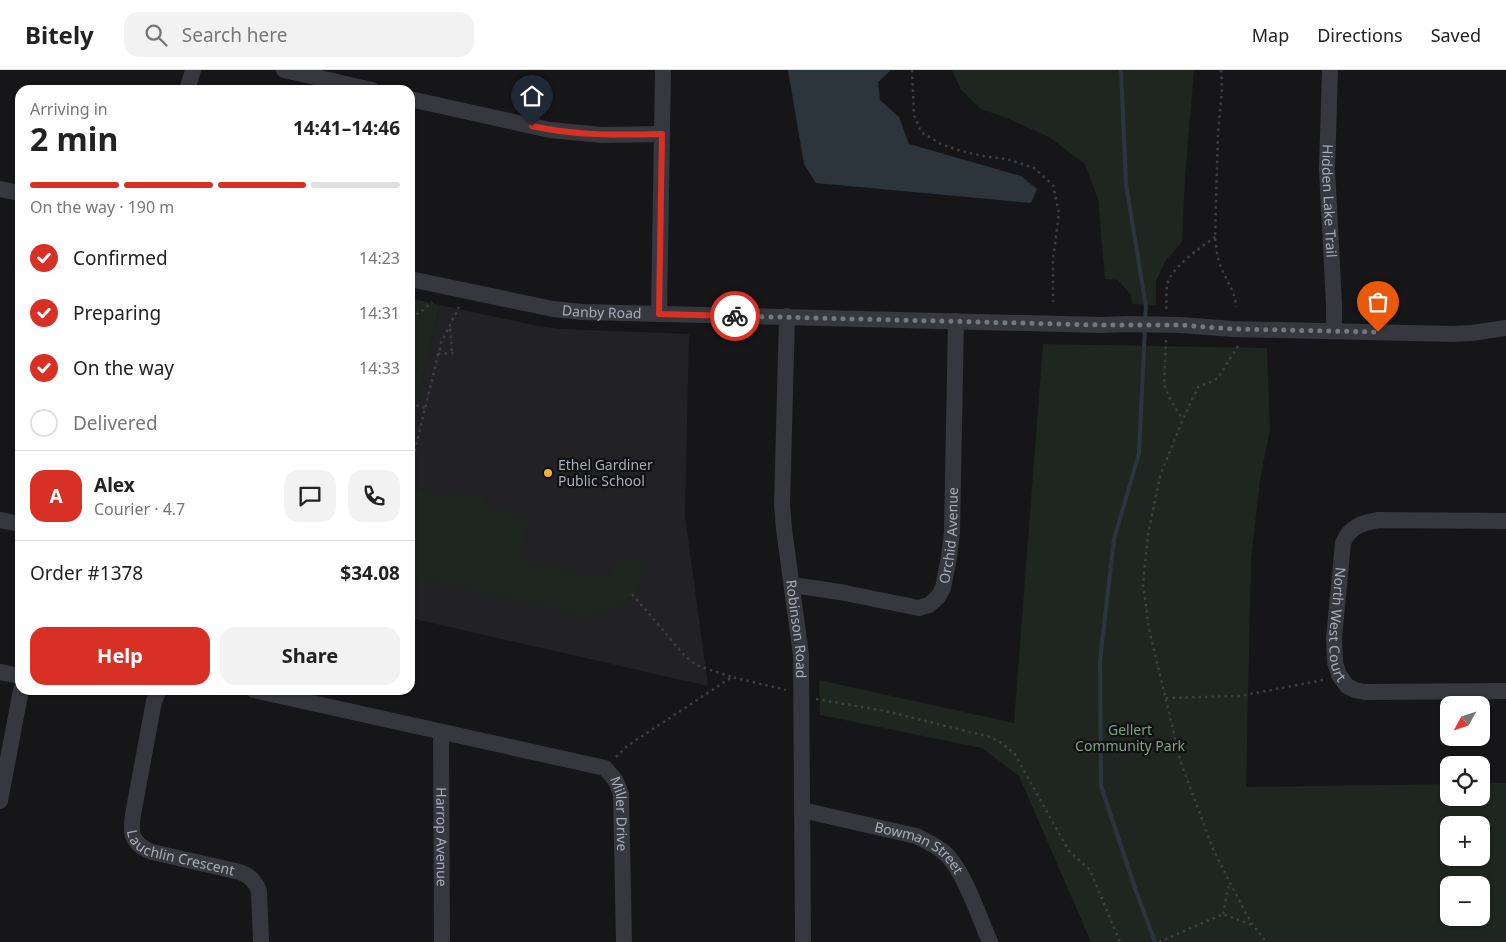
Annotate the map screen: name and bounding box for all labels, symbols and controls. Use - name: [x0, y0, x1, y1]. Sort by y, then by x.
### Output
- search box: [124, 12, 474, 57]
- text: Bitely: [25, 18, 94, 51]
- icon: search: [142, 21, 170, 49]
- text: Search here: [182, 22, 287, 48]
- text: Map: [1252, 23, 1289, 47]
- text: Directions: [1317, 23, 1403, 47]
- text: Saved: [1431, 23, 1481, 47]
- pin: [511, 75, 553, 126]
- icon: home: [518, 82, 546, 110]
- text: Arriving in: [30, 98, 108, 120]
- text: 14:41–14:46: [293, 115, 400, 141]
- text: 2 min: [30, 117, 118, 160]
- street label: Hidden Lake Trail: [1318, 144, 1342, 258]
- text: On the way · 190 m: [30, 196, 174, 218]
- icon: check: [30, 244, 58, 272]
- text: Confirmed: [73, 245, 168, 271]
- text: 14:23: [359, 247, 400, 269]
- pin: [1357, 281, 1399, 332]
- icon: bag: [1364, 288, 1392, 316]
- courier: [710, 291, 760, 341]
- icon: check: [30, 299, 58, 327]
- text: Preparing: [73, 300, 161, 326]
- street label: Danby Road: [561, 300, 642, 322]
- text: 14:31: [359, 302, 400, 324]
- icon: bike: [721, 302, 749, 330]
- icon: check: [30, 354, 58, 382]
- text: On the way: [73, 355, 174, 381]
- text: 14:33: [359, 357, 400, 379]
- text: Delivered: [73, 410, 158, 436]
- place label: Ethel Gardiner Public School: [558, 455, 653, 490]
- marker: Ethel Gardiner Public School: [542, 467, 554, 479]
- button: chat: [284, 470, 336, 522]
- button: phone: [348, 470, 400, 522]
- text: Alex: [94, 472, 135, 498]
- text: A: [49, 483, 63, 509]
- street label: Orchid Avenue: [934, 487, 962, 585]
- text: Courier · 4.7: [94, 498, 185, 520]
- text: Order #1378: [30, 560, 143, 586]
- text: $34.08: [340, 560, 400, 586]
- street label: North West Court: [1325, 566, 1351, 685]
- street label: Robinson Road: [782, 578, 811, 678]
- button: Help: [30, 627, 210, 685]
- button: Share: [220, 627, 400, 685]
- north arrow: [1440, 696, 1490, 746]
- map controls: [1440, 696, 1490, 926]
- park label: Gellert Community Park: [1075, 720, 1185, 755]
- button: locate: [1440, 756, 1490, 806]
- street label: Miller Drive: [606, 773, 632, 852]
- street label: Harrop Avenue: [432, 787, 452, 887]
- button: +: [1440, 816, 1490, 866]
- street label: Bowman Street: [873, 817, 968, 877]
- street label: Lauchlin Crescent: [123, 828, 236, 879]
- button: −: [1440, 876, 1490, 926]

